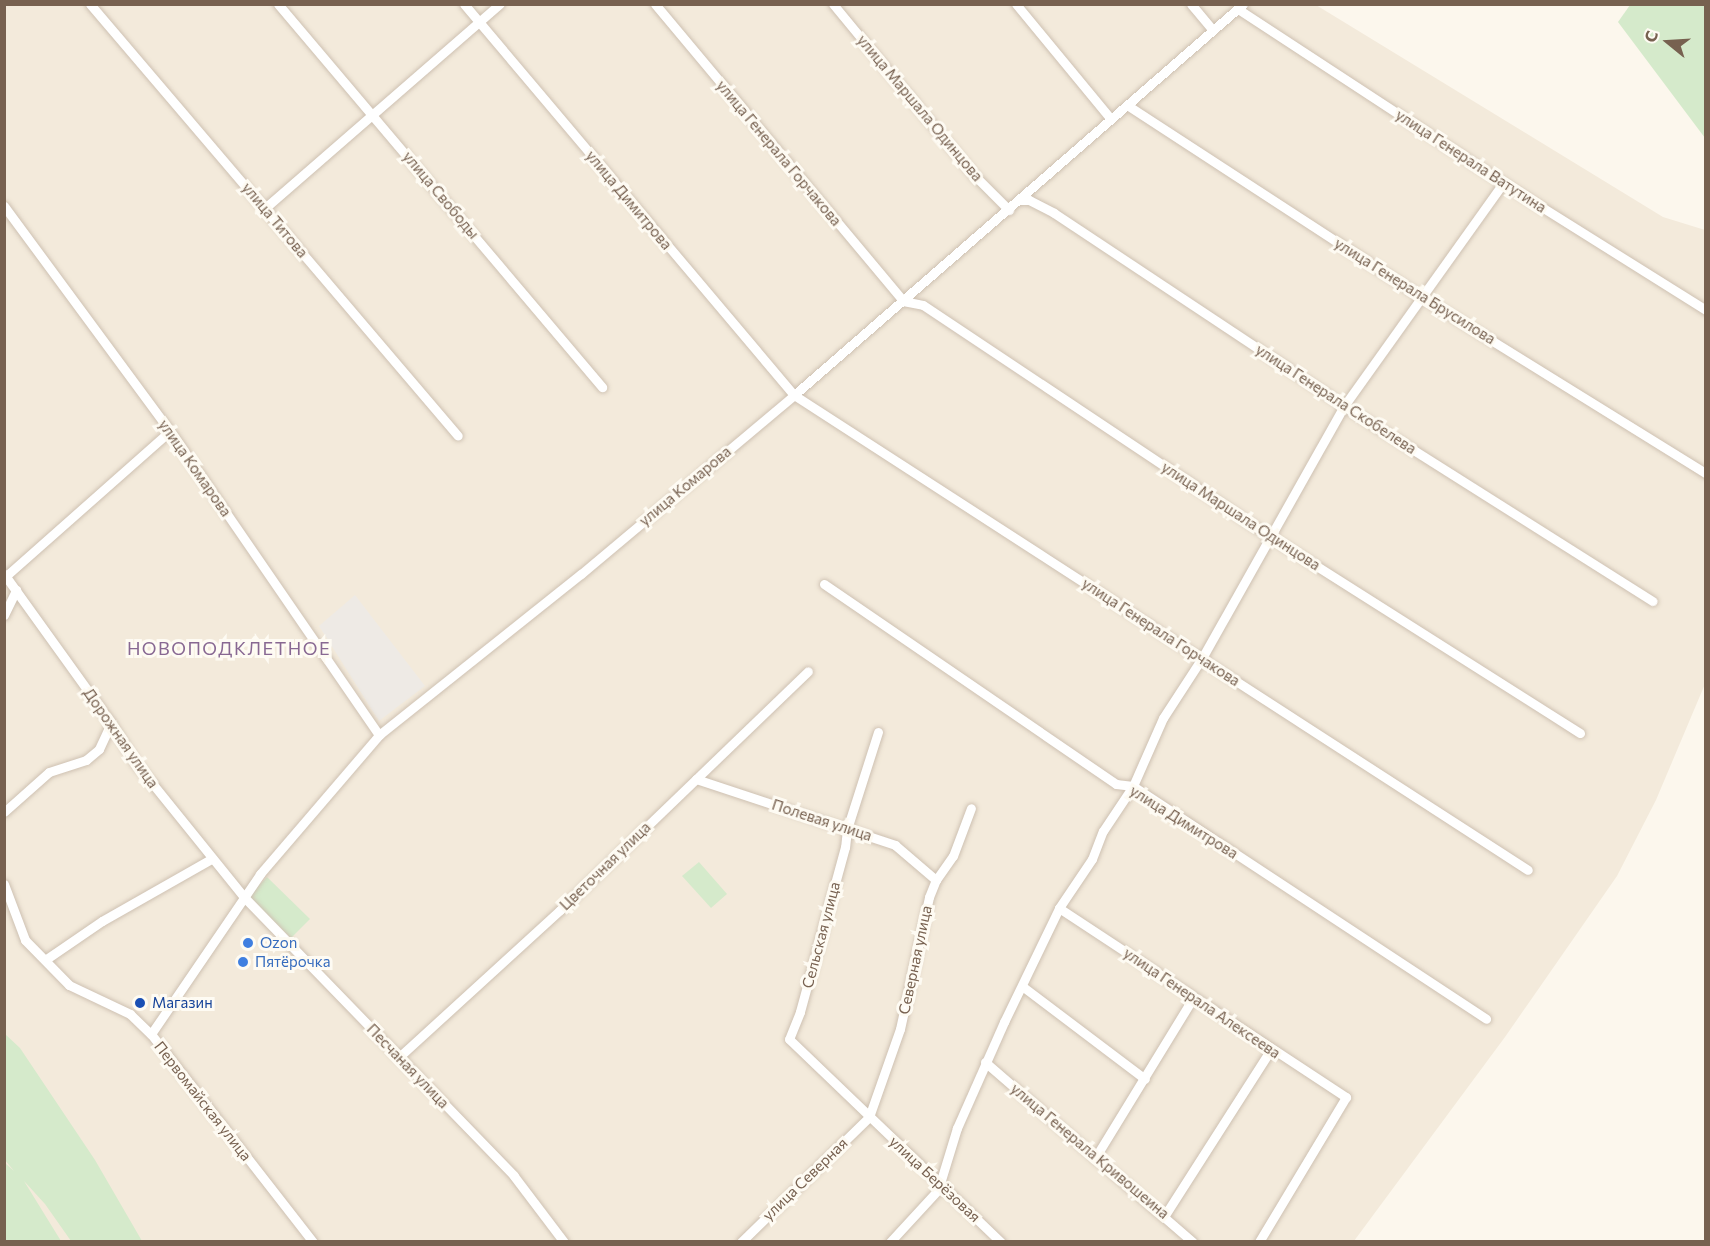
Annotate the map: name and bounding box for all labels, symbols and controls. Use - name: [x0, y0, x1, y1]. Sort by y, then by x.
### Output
- north arrow: [1638, 12, 1698, 72]
- text: С: [1640, 28, 1661, 44]
- street label: улица Маршала Одинцова: [853, 31, 987, 185]
- street label: улица Генерала Горчакова: [713, 76, 845, 230]
- street label: улица Генерала Ватутина: [1392, 106, 1550, 216]
- street label: улица Димитрова: [582, 147, 676, 253]
- street label: улица Свободы: [399, 148, 483, 242]
- street label: улица Титова: [238, 179, 312, 261]
- street label: улица Генерала Брусилова: [1331, 234, 1499, 348]
- street label: улица Генерала Скобелева: [1252, 340, 1420, 458]
- street label: улица Комарова: [155, 416, 235, 520]
- street label: улица Комарова: [635, 442, 735, 530]
- street label: улица Маршала Одинцова: [1158, 458, 1324, 574]
- street label: улица Генерала Горчакова: [1079, 574, 1243, 690]
- district label: НОВОПОДКЛЕТНОЕ: [127, 637, 331, 659]
- street label: Дорожная улица: [80, 684, 162, 792]
- street label: улица Димитрова: [1127, 781, 1241, 863]
- street label: Полевая улица: [770, 795, 874, 845]
- street label: Цветочная улица: [556, 818, 654, 914]
- street label: Сельская улица: [798, 880, 844, 990]
- street label: Северная улица: [895, 904, 935, 1016]
- place label: Ozon: [260, 934, 297, 952]
- marker: Ozon: [241, 936, 255, 950]
- street label: улица Генерала Алексеева: [1120, 944, 1284, 1062]
- place label: Пятёрочка: [255, 953, 330, 971]
- marker: Пятёрочка: [236, 955, 250, 969]
- place label: Магазин: [152, 994, 213, 1012]
- marker: Магазин: [133, 996, 147, 1010]
- street label: Песчаная улица: [363, 1020, 453, 1112]
- street label: Первомайская улица: [151, 1038, 255, 1164]
- street label: улица Генерала Кривошеина: [1007, 1079, 1173, 1223]
- street label: улица Берёзовая: [886, 1132, 984, 1226]
- street label: улица Северная: [759, 1134, 851, 1224]

